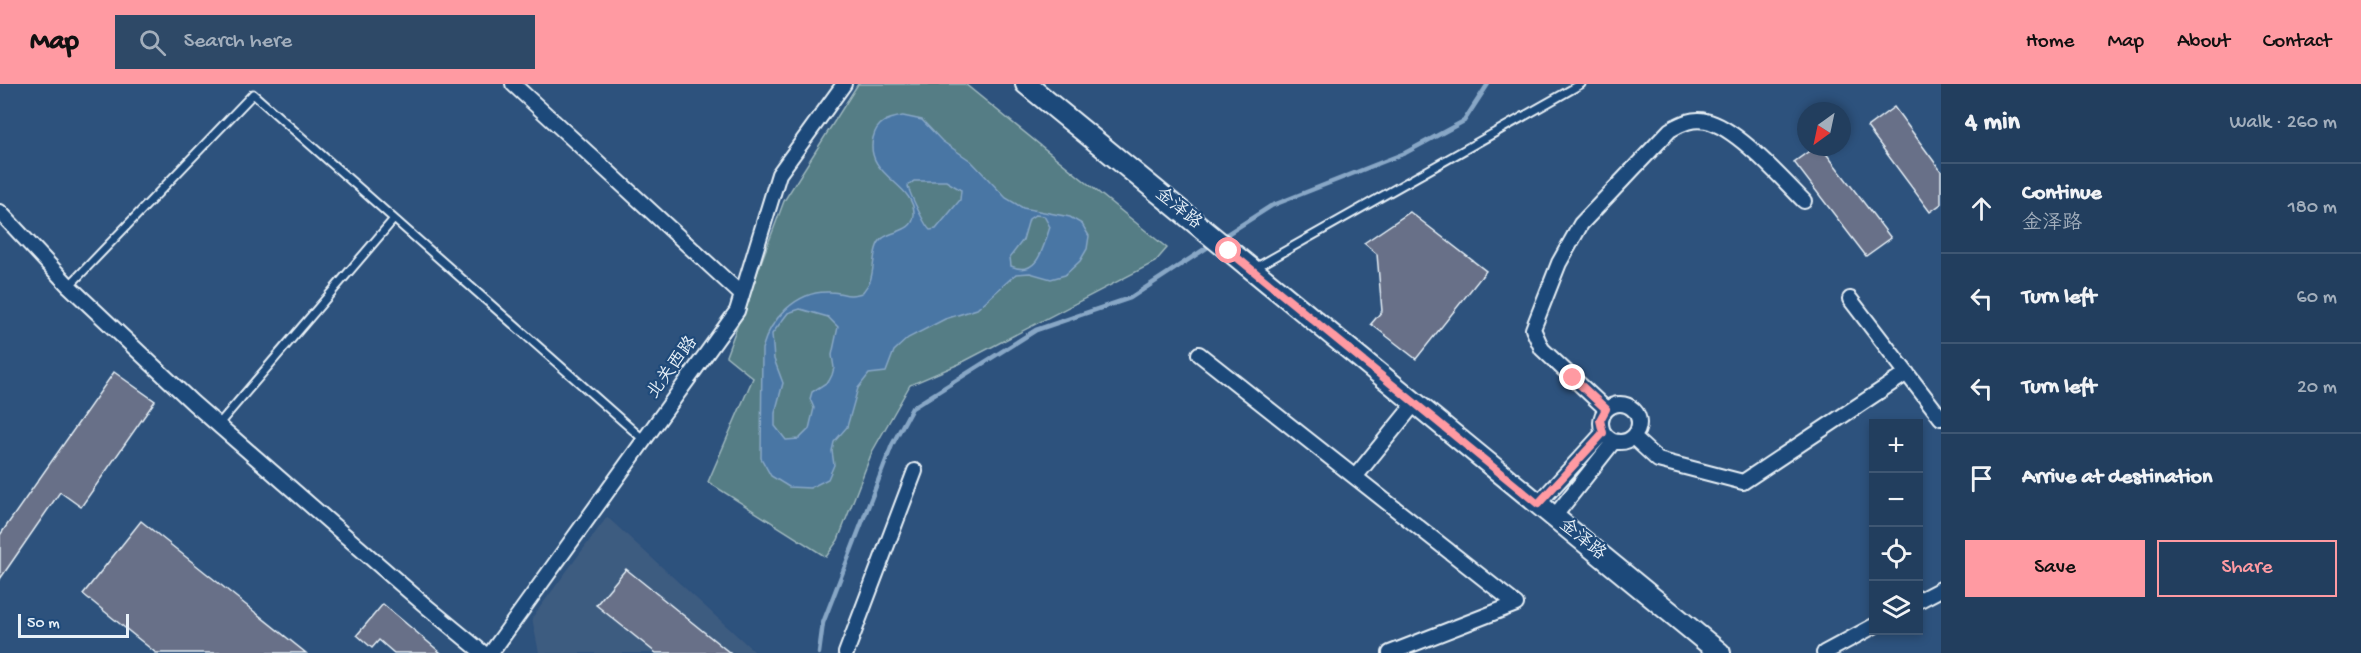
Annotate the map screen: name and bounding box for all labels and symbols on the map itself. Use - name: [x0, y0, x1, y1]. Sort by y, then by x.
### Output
- north arrow: [1797, 102, 1851, 156]
- street label: 金泽路: [1150, 183, 1206, 234]
- route start: [1215, 237, 1241, 263]
- street label: 北关西路: [643, 332, 703, 403]
- route end: [1559, 364, 1585, 390]
- street label: 金泽路: [1554, 514, 1610, 565]
- scale bar: [18, 611, 129, 638]

